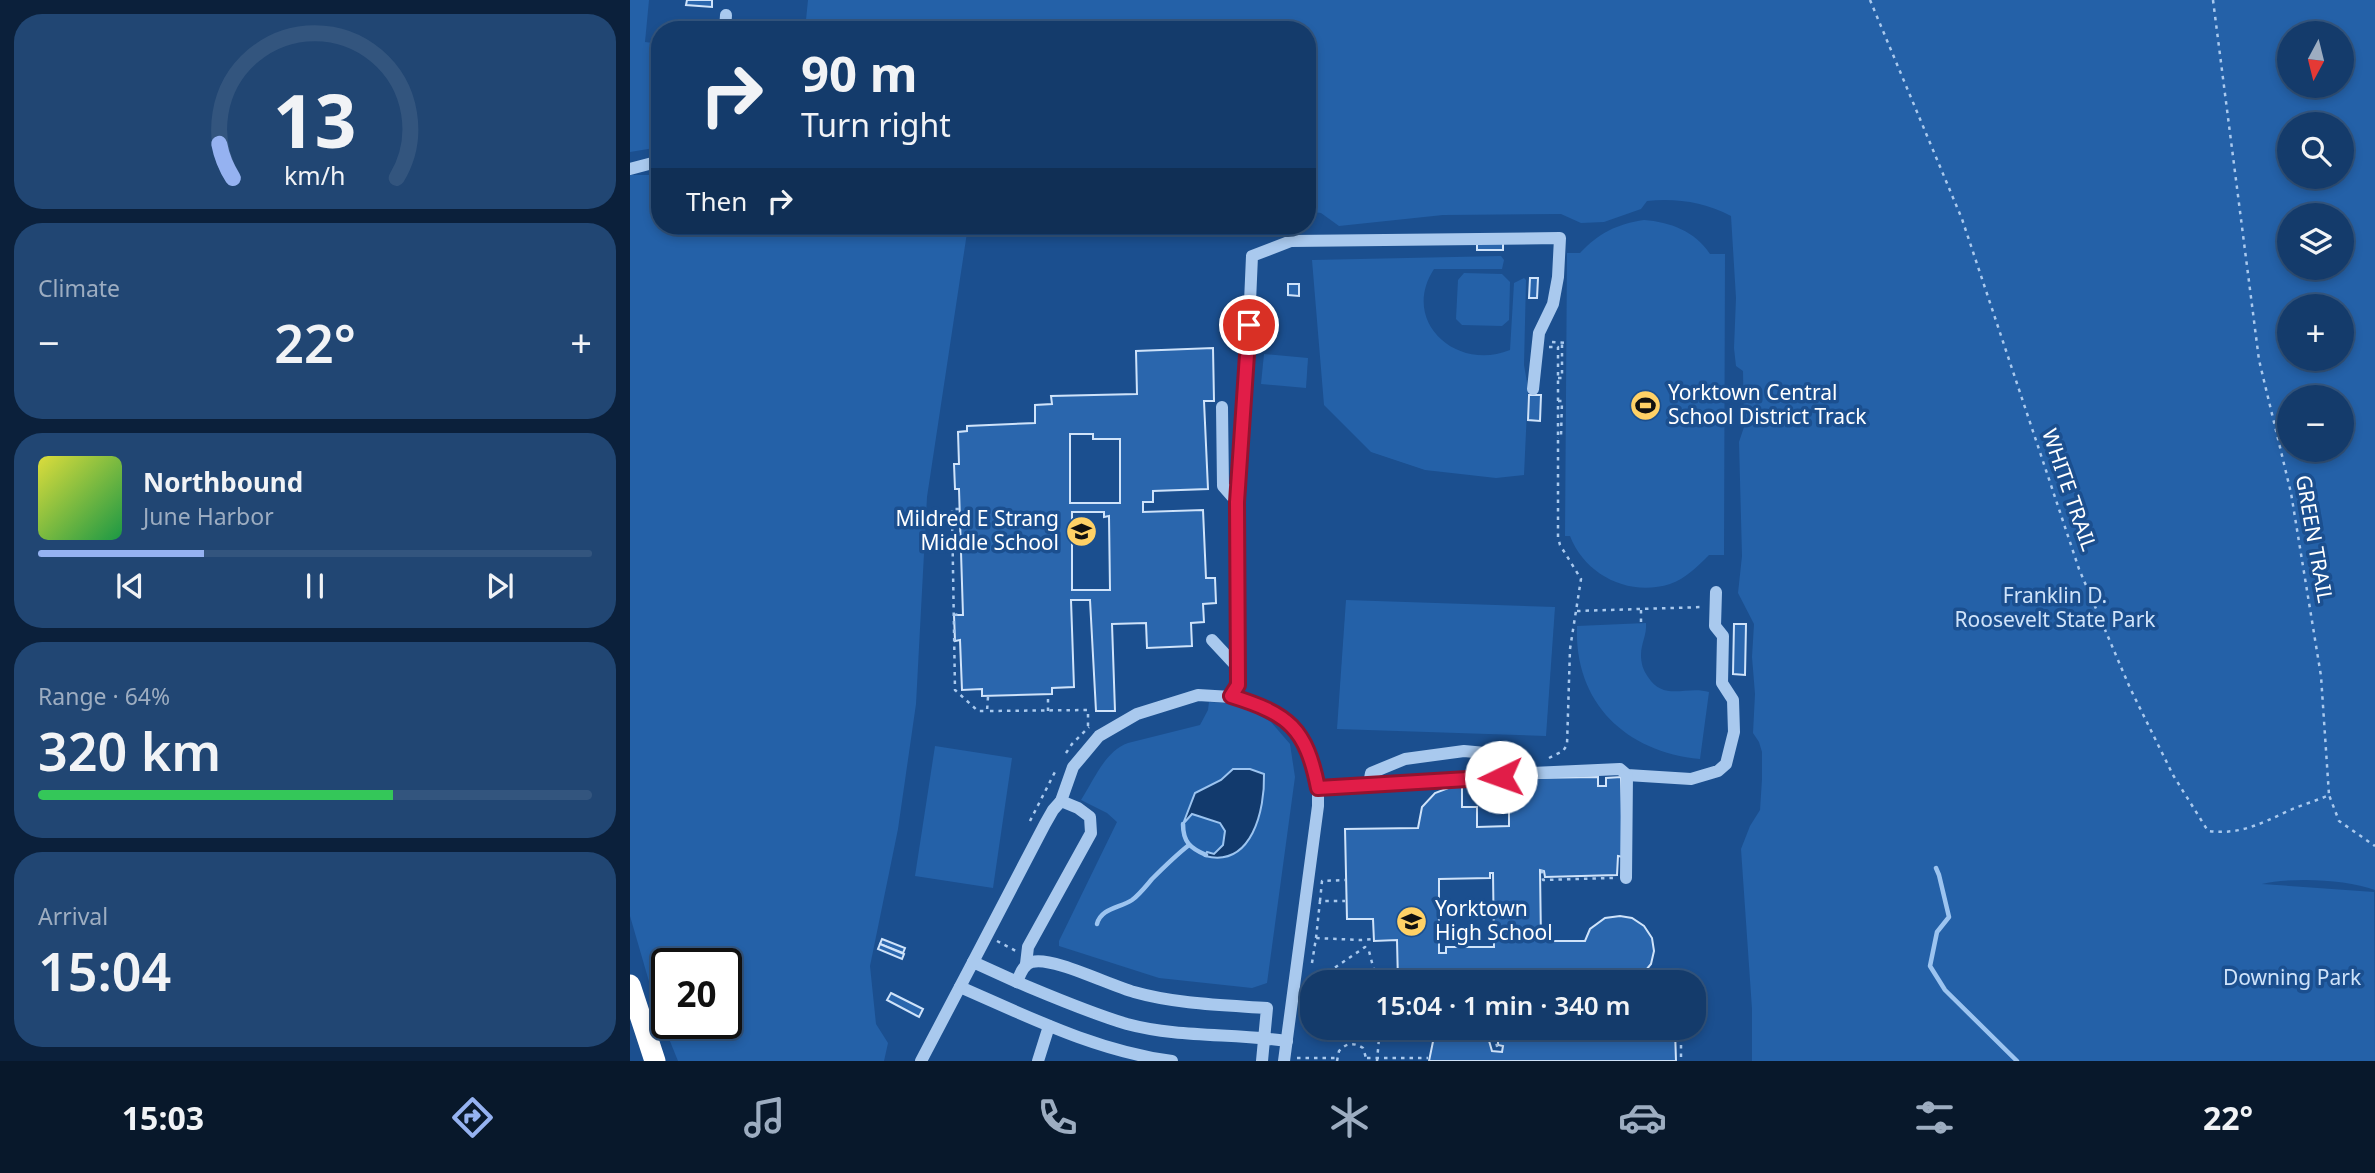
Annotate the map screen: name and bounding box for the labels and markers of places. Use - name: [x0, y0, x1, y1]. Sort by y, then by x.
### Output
- pin: [1219, 295, 1279, 355]
- place label: Yorktown Central School District Track: [1668, 378, 1867, 430]
- sports icon: Yorktown Central School District Track: [1628, 388, 1662, 422]
- place label: Mildred E Strang Middle School: [896, 504, 1059, 556]
- school or university icon: Mildred E Strang Middle School: [1065, 514, 1099, 548]
- place label: Yorktown High School: [1435, 894, 1553, 946]
- school or university icon: Yorktown High School: [1395, 904, 1429, 938]

